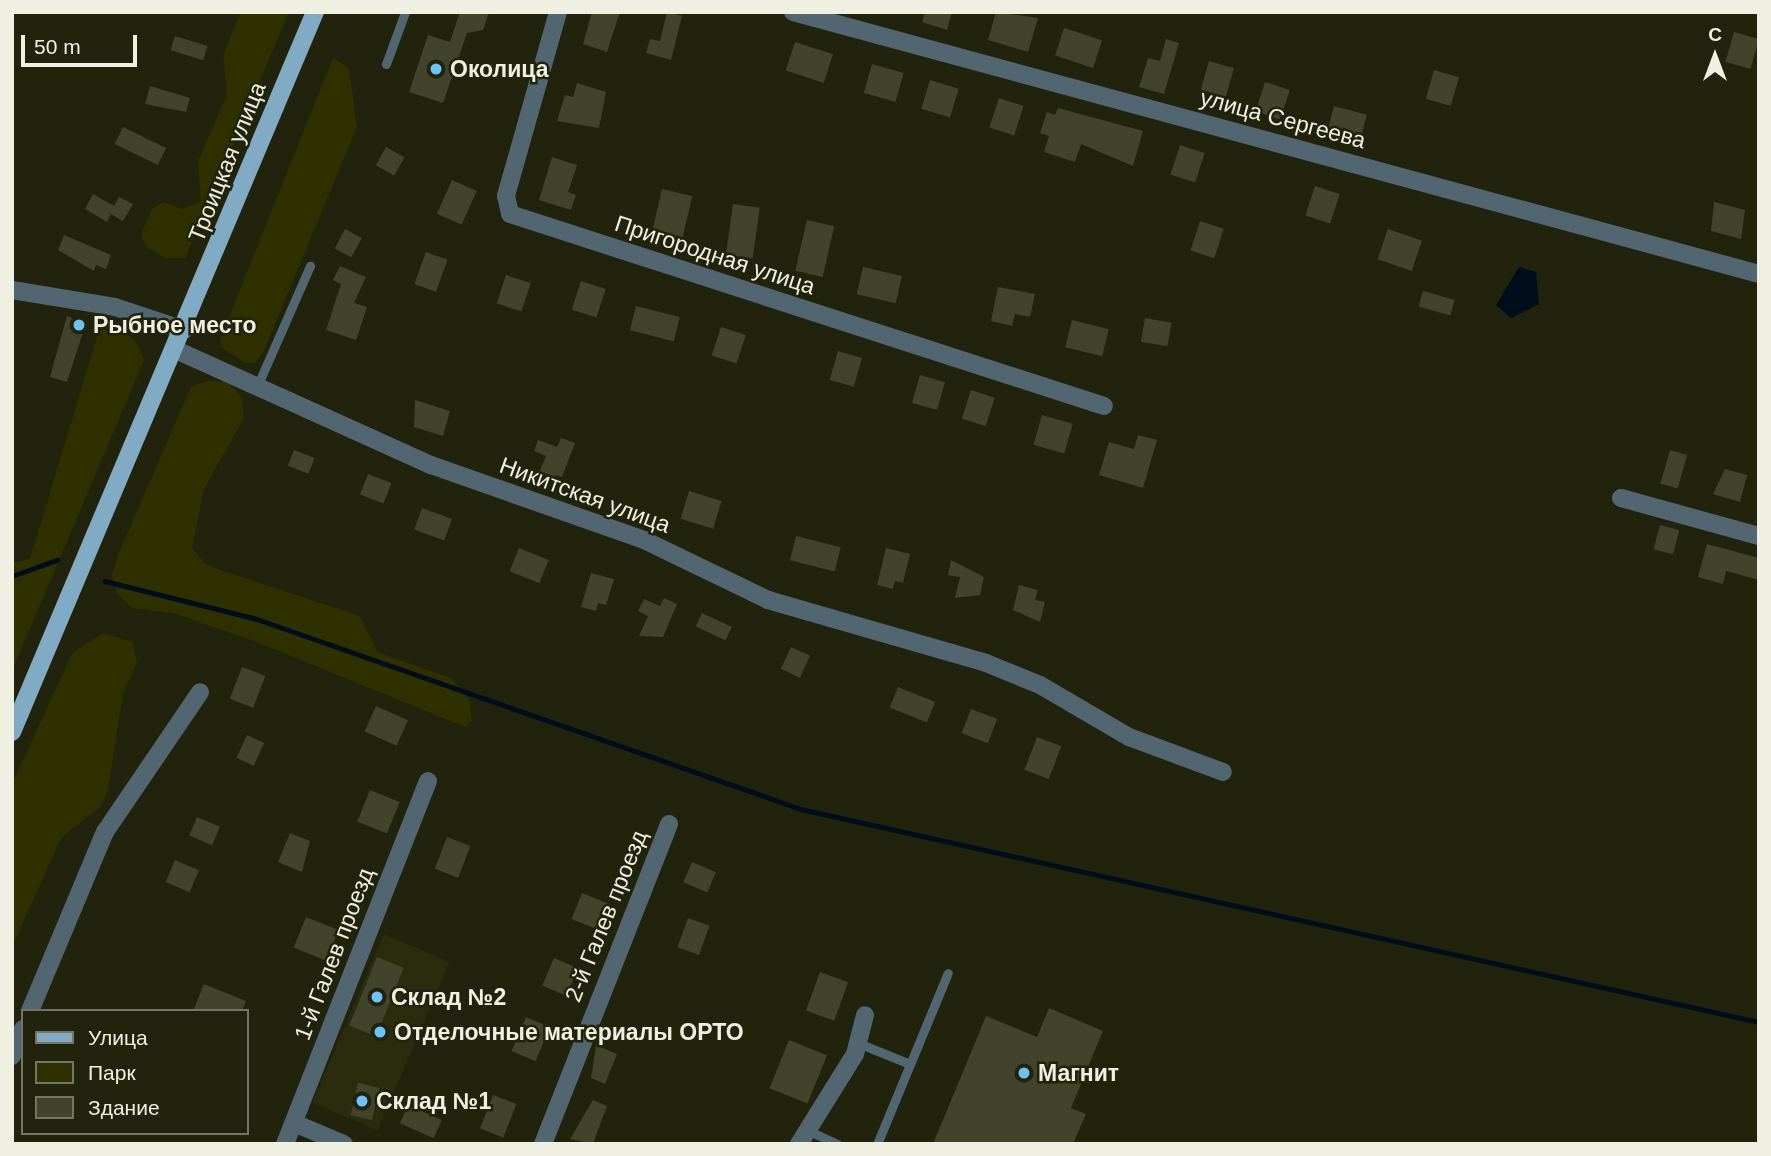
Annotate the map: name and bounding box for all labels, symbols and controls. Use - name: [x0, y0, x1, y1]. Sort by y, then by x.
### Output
- scale bar: [24, 21, 140, 65]
- north arrow: [1680, 21, 1750, 91]
- text: С: [1708, 24, 1722, 45]
- text: 50 m: [34, 35, 81, 58]
- place label: Околица: [450, 55, 549, 83]
- marker: Околица: [428, 61, 444, 77]
- street label: Троицкая улица: [182, 78, 272, 246]
- street label: улица Сергеева: [1197, 84, 1369, 154]
- street label: Пригородная улица: [611, 210, 819, 300]
- place label: Рыбное место: [93, 311, 257, 339]
- marker: Рыбное место: [71, 317, 87, 333]
- street label: Никитская улица: [496, 451, 674, 539]
- street label: 2-й Галев проезд: [559, 826, 653, 1006]
- street label: 1-й Галев проезд: [288, 864, 380, 1044]
- place label: Склад №2: [391, 983, 506, 1011]
- marker: Склад №2: [369, 989, 385, 1005]
- legend: [21, 1009, 248, 1135]
- place label: Отделочные материалы ОРТО: [394, 1018, 744, 1046]
- marker: Отделочные материалы ОРТО: [372, 1024, 388, 1040]
- text: Улица: [88, 1026, 148, 1049]
- place label: Магнит: [1038, 1059, 1119, 1087]
- text: Парк: [88, 1061, 136, 1084]
- marker: Магнит: [1016, 1065, 1032, 1081]
- place label: Склад №1: [376, 1087, 491, 1115]
- marker: Склад №1: [354, 1093, 370, 1109]
- text: Здание: [88, 1096, 160, 1119]

